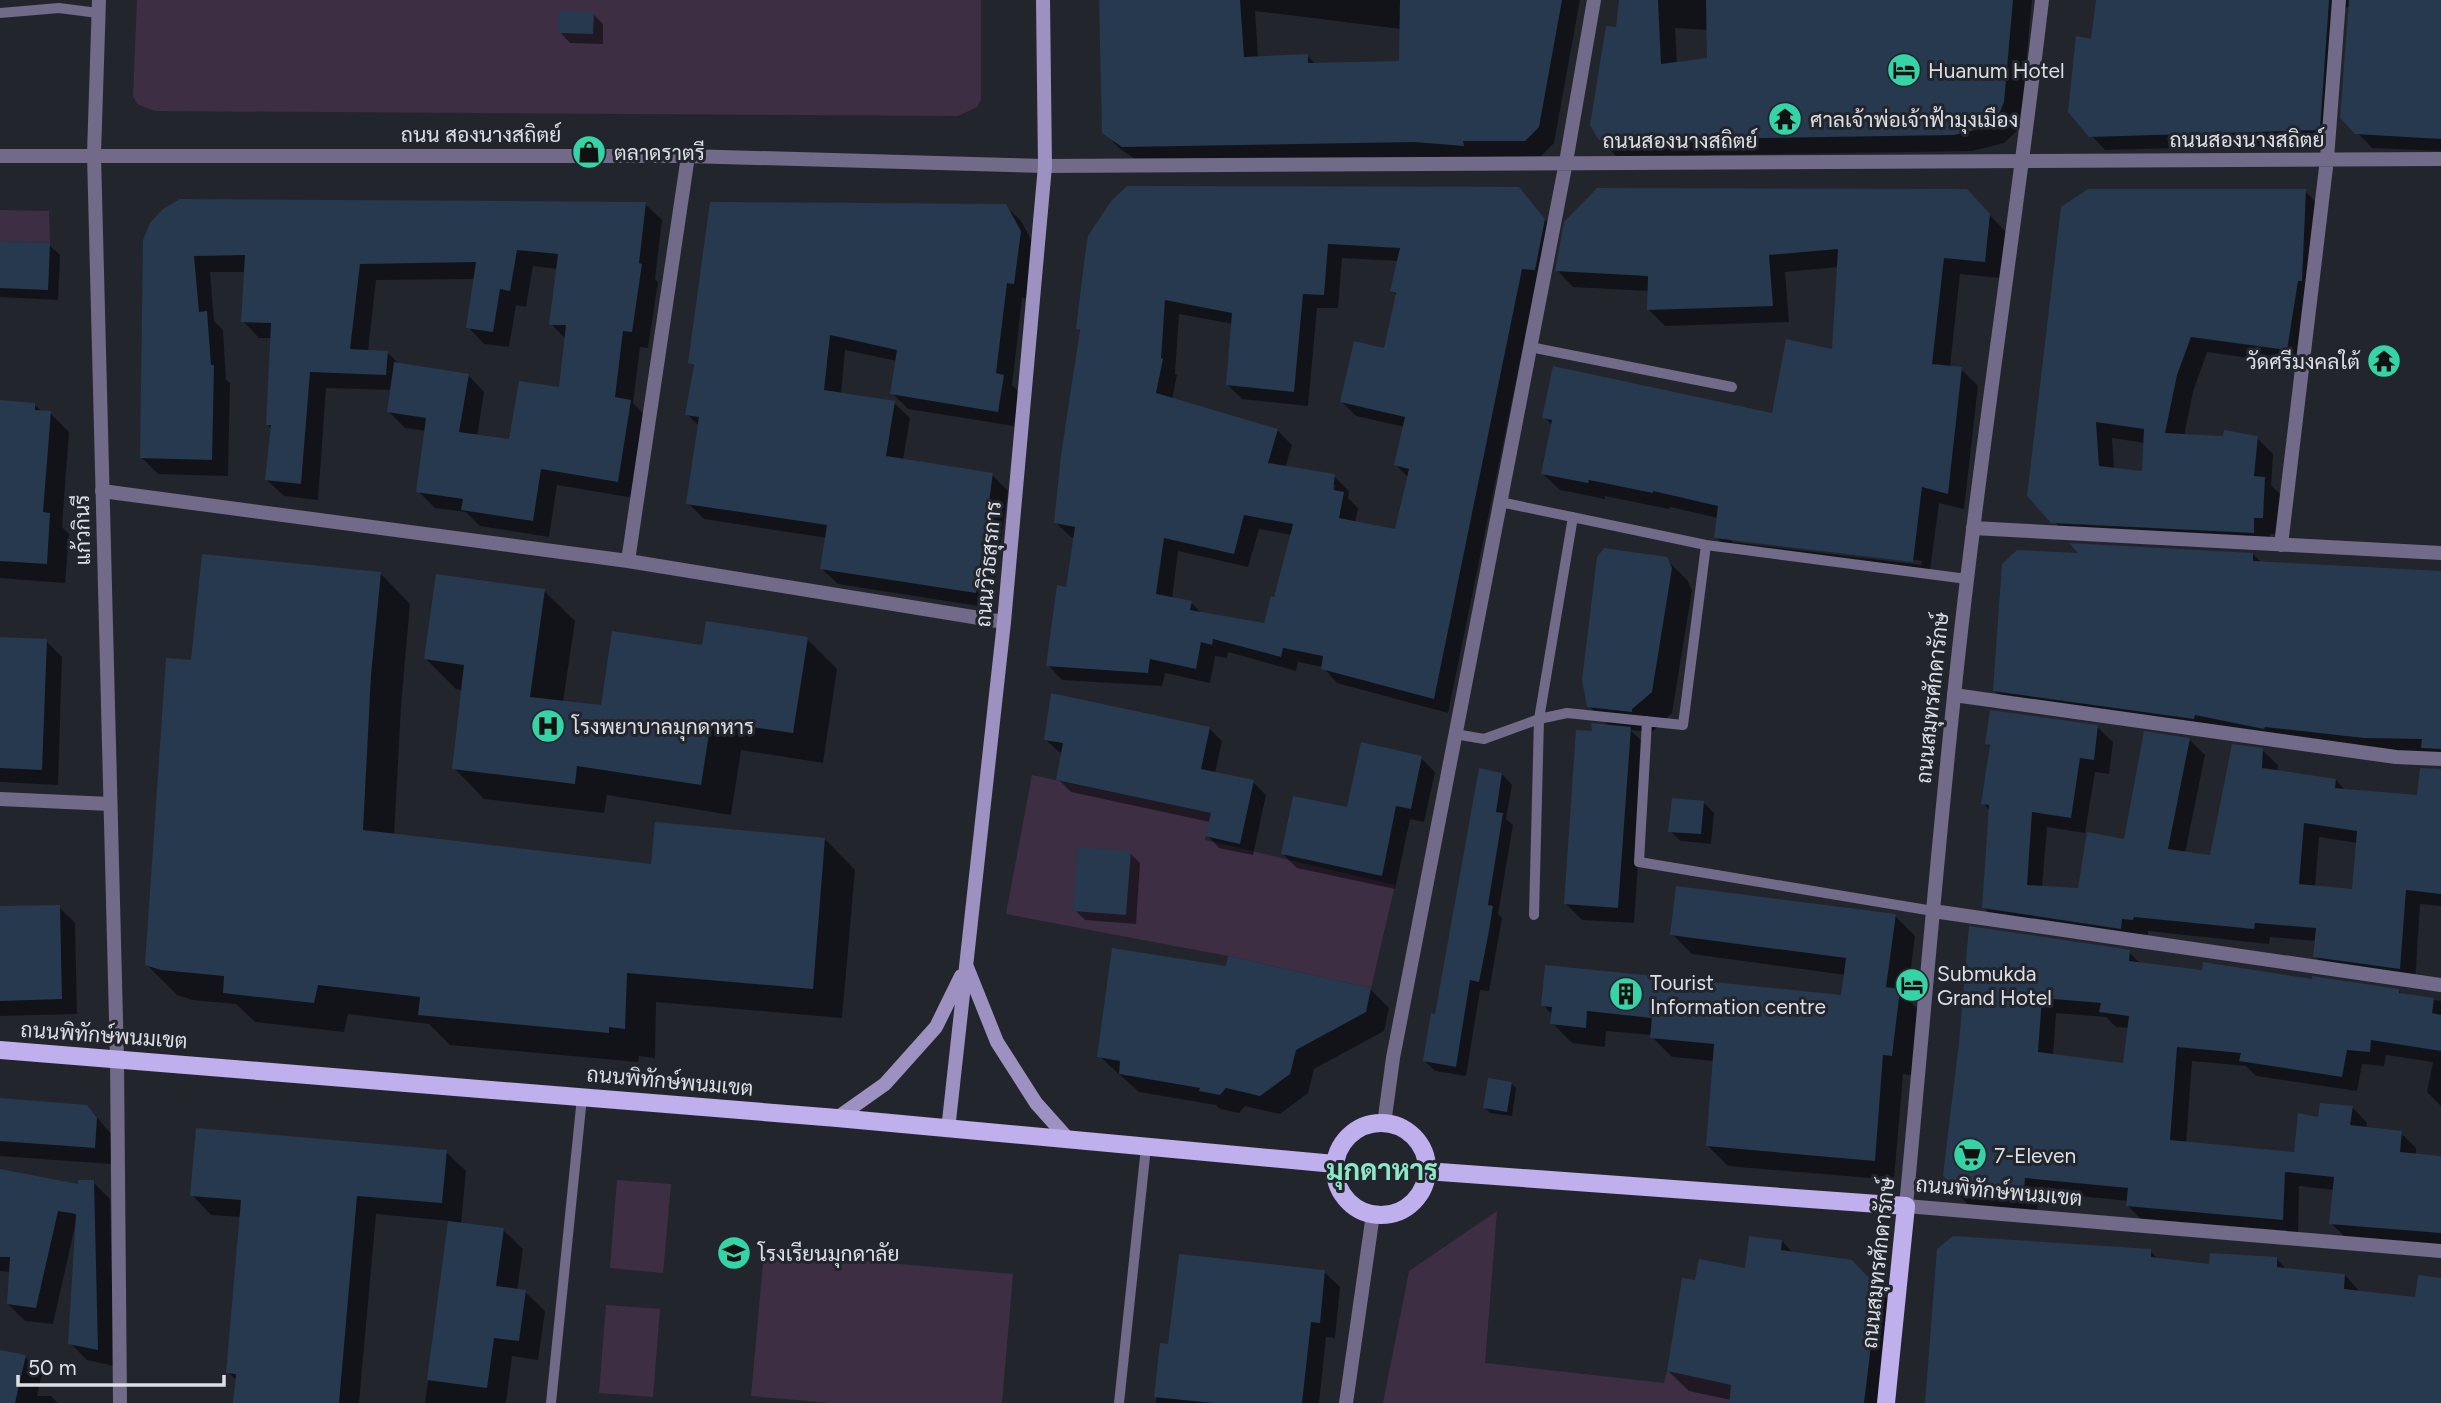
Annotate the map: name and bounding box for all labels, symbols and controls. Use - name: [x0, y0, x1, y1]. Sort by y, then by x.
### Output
- hotel icon: Huanum Hotel: [1885, 51, 1923, 89]
- place label: Huanum Hotel: [1928, 58, 2065, 83]
- temple icon: ศาลเจ้าพ่อเจ้าฟ้ามุงเมือง: [1766, 100, 1804, 138]
- place label: ศาลเจ้าพ่อเจ้าฟ้ามุงเมือง: [1810, 106, 2018, 134]
- street label: ถนน สองนางสถิตย์: [401, 121, 561, 147]
- street label: ถนนสองนางสถิตย์: [2169, 126, 2325, 152]
- street label: ถนนสองนางสถิตย์: [1602, 127, 1758, 153]
- shop icon: ตลาดราตรี: [570, 133, 608, 171]
- place label: ตลาดราตรี: [614, 140, 705, 165]
- temple icon: วัดศรีมงคลใต้: [2365, 342, 2403, 380]
- place label: วัดศรีมงคลใต้: [2246, 349, 2361, 374]
- street label: แก้วกินรี: [69, 494, 95, 566]
- street label: ถนนวิวิธสุรการ: [970, 500, 1008, 628]
- street label: ถนนสมุทรศักดารักษ์: [1910, 610, 1955, 785]
- hospital icon: โรงพยาบาลมุกดาหาร: [529, 707, 567, 745]
- place label: โรงพยาบาลมุกดาหาร: [571, 714, 754, 741]
- place label: Submukda Grand Hotel: [1937, 961, 2052, 1010]
- hotel icon: Submukda Grand Hotel: [1893, 966, 1931, 1004]
- place label: Tourist Information centre: [1650, 970, 1826, 1019]
- building icon: Tourist Information centre: [1607, 975, 1645, 1013]
- street label: ถนนพิทักษ์พนมเขต: [20, 1016, 188, 1053]
- street label: ถนนพิทักษ์พนมเขต: [586, 1060, 755, 1101]
- supermarket icon: 7-Eleven: [1951, 1136, 1989, 1174]
- place label: 7-Eleven: [1994, 1143, 2076, 1168]
- district label: มุกดาหาร: [1326, 1153, 1438, 1190]
- street label: ถนนพิทักษ์พนมเขต: [1915, 1170, 2084, 1211]
- street label: ถนนสมุทรศักดารักษ์: [1856, 1175, 1901, 1350]
- school or university icon: โรงเรียนมุกดาลัย: [715, 1234, 753, 1272]
- place label: โรงเรียนมุกดาลัย: [757, 1241, 900, 1268]
- scale bar: [18, 1344, 224, 1388]
- text: 50 m: [28, 1355, 77, 1380]

